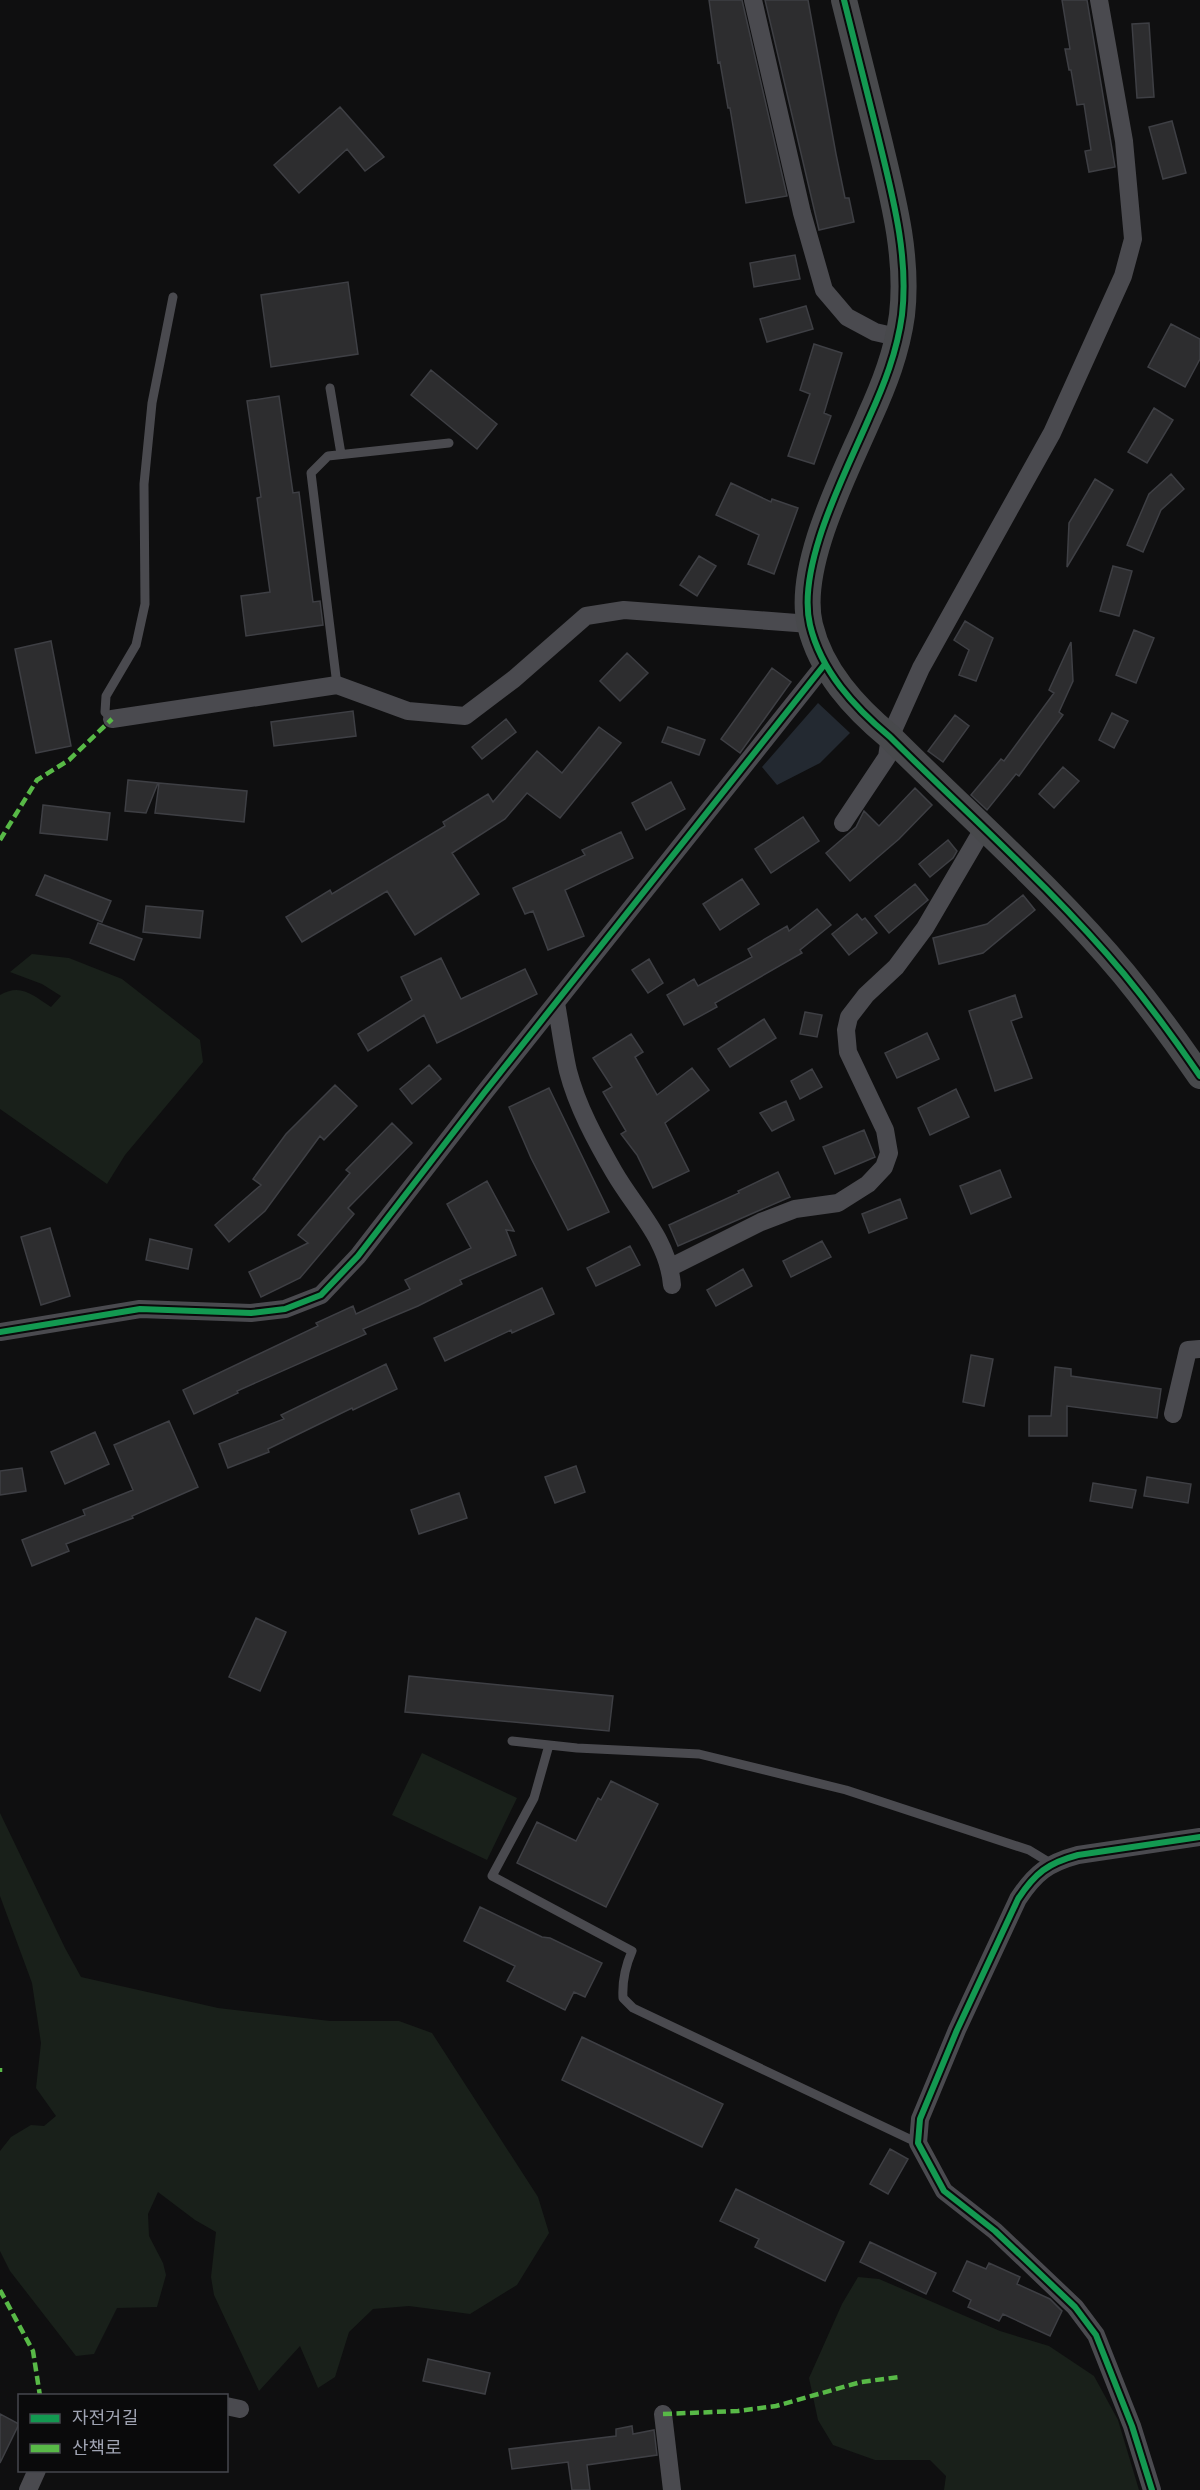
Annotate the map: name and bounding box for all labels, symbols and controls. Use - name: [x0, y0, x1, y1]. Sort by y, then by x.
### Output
- legend: [18, 2394, 228, 2472]
- text: 자전거길: [72, 2406, 138, 2428]
- text: 산책로: [72, 2436, 122, 2458]

